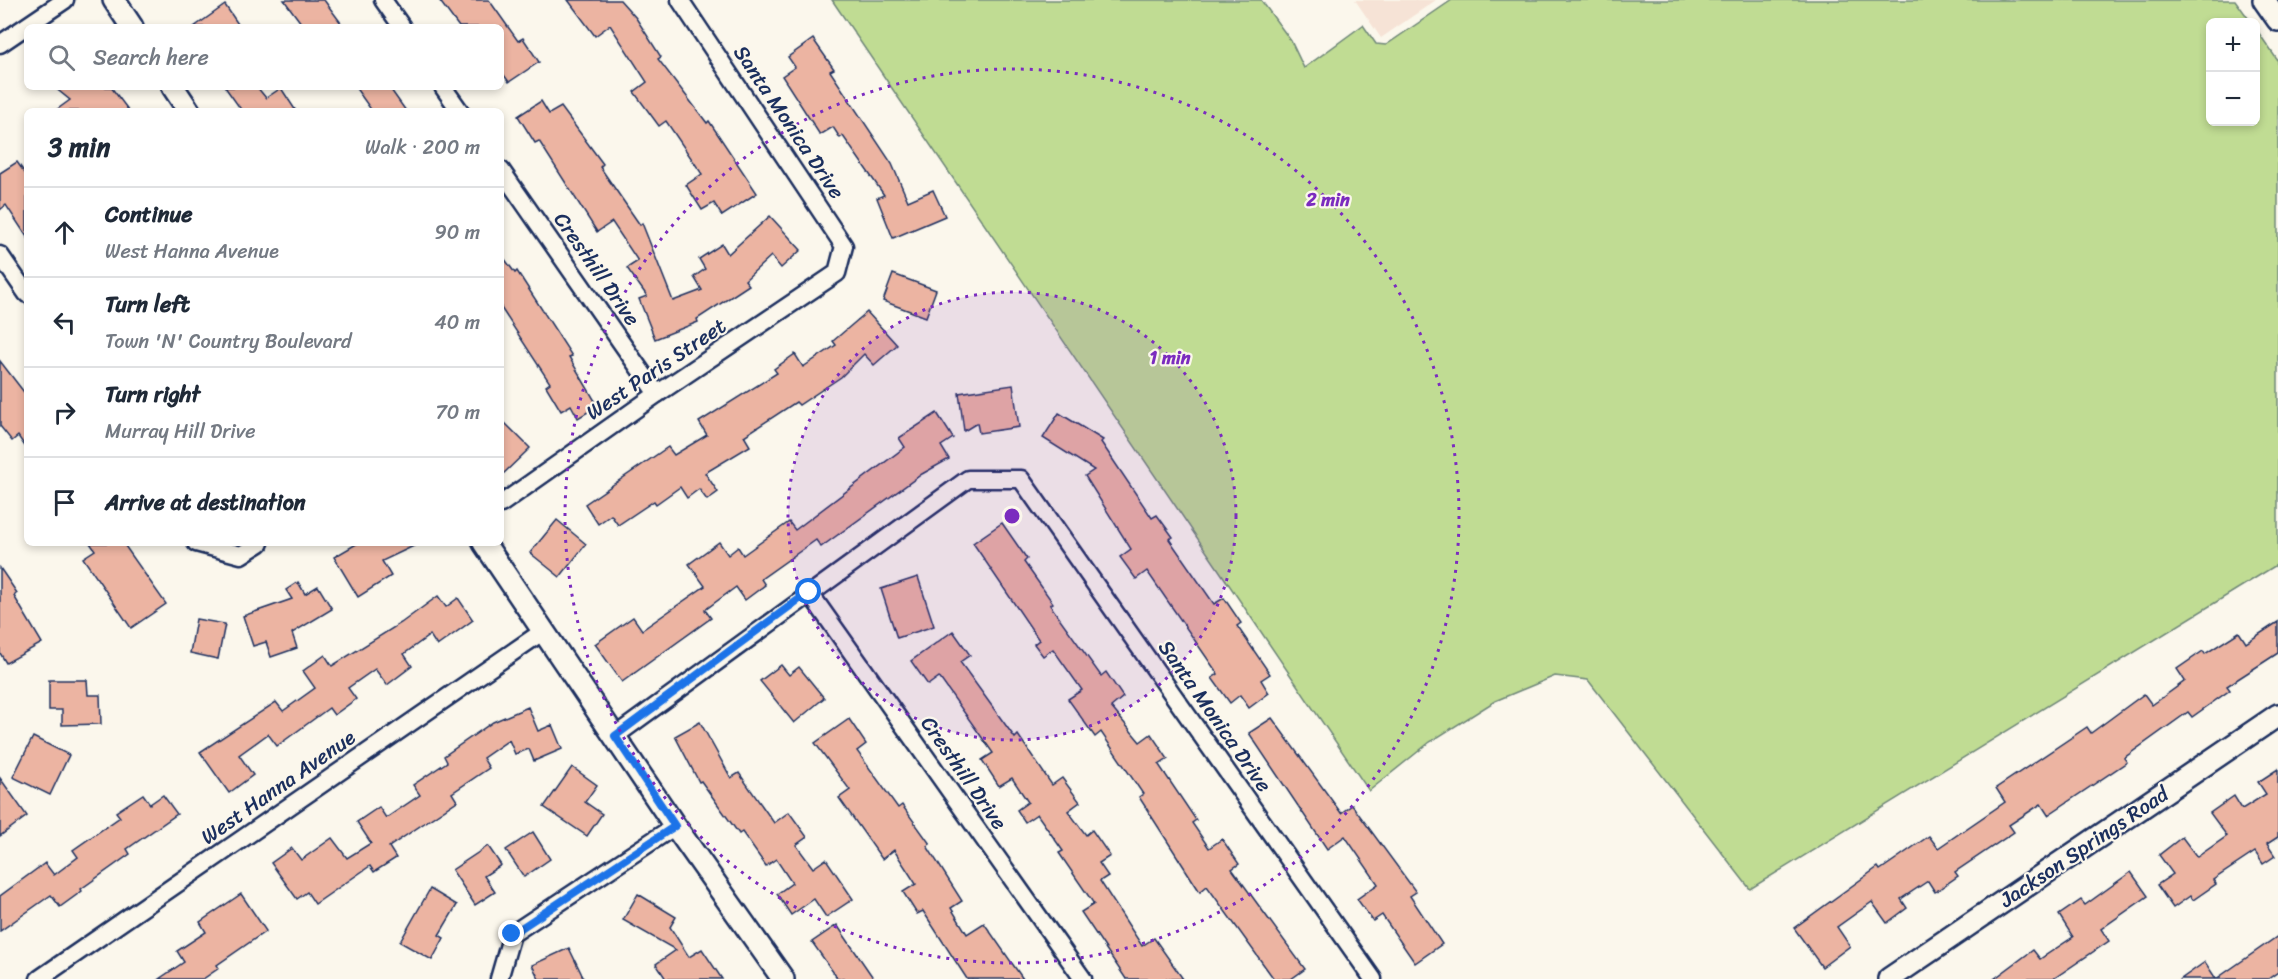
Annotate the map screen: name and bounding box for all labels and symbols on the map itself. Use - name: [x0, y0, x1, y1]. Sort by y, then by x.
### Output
- street label: Santa Monica Drive: [723, 37, 855, 207]
- text: 2 min: [1305, 184, 1350, 216]
- street label: Cresthill Drive: [543, 204, 651, 334]
- street label: West Paris Street: [578, 308, 734, 430]
- text: 1 min: [1150, 342, 1191, 374]
- centre of rings: [1002, 506, 1022, 526]
- route start: [795, 578, 821, 604]
- street label: Santa Monica Drive: [1148, 631, 1282, 801]
- street label: Cresthill Drive: [910, 708, 1018, 838]
- street label: West Hanna Avenue: [192, 719, 364, 855]
- street label: Jackson Springs Road: [1991, 775, 2178, 919]
- route end: [498, 920, 524, 946]

